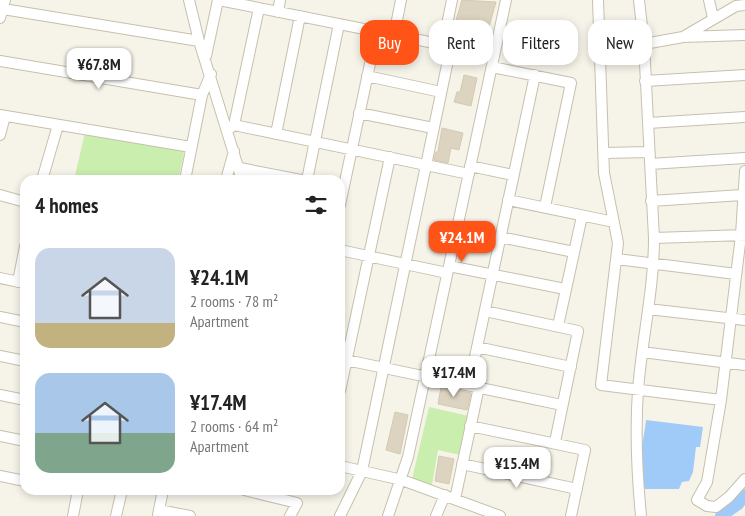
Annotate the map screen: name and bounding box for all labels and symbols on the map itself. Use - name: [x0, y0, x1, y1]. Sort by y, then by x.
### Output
- pin: ¥67.8M: [58, 48, 140, 90]
- pin: ¥24.1M: [421, 220, 503, 263]
- pin: ¥17.4M: [413, 356, 495, 398]
- pin: ¥15.4M: [476, 446, 558, 489]

